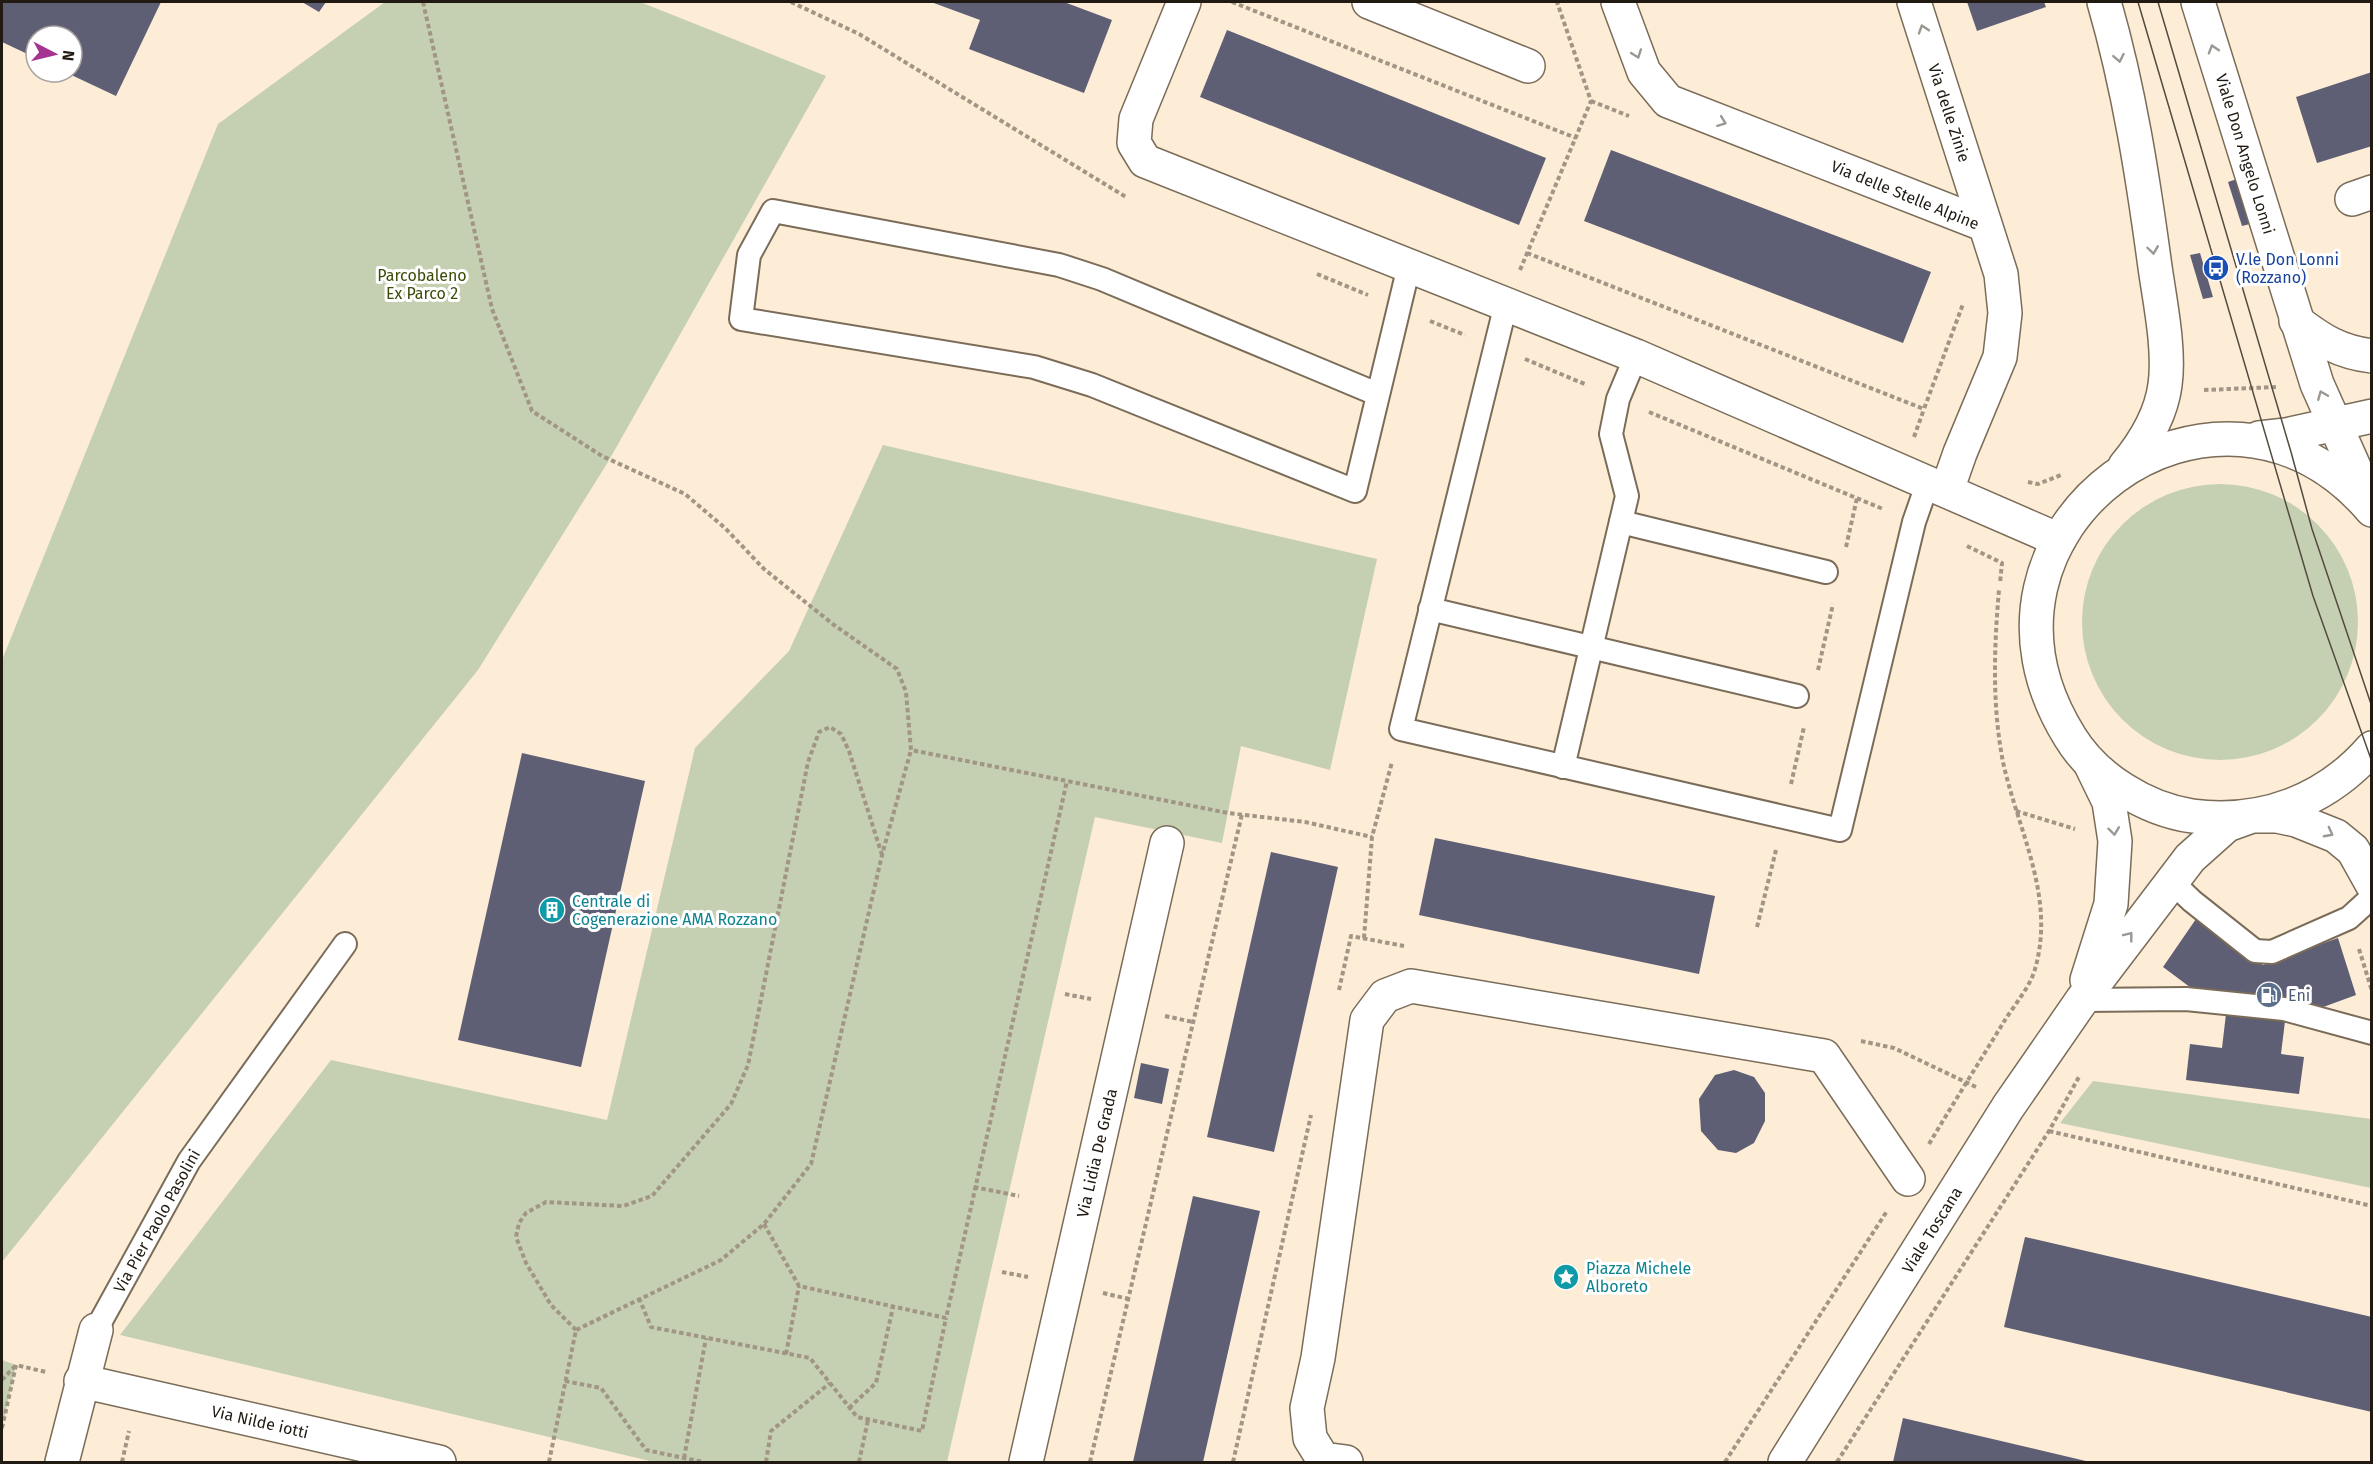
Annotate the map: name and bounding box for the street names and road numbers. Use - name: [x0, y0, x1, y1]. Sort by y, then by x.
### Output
- street label: Via delle Zinie: [1924, 61, 1974, 165]
- street label: Viale Don Angelo Lonni: [2212, 72, 2278, 236]
- street label: Via delle Stelle Alpine: [1828, 157, 1982, 233]
- street label: Via Lidia De Grada: [1073, 1087, 1121, 1219]
- street label: Via Pier Paolo Pasolini: [110, 1146, 204, 1296]
- street label: Viale Toscana: [1898, 1183, 1966, 1277]
- street label: Via Nilde iotti: [210, 1402, 310, 1442]

